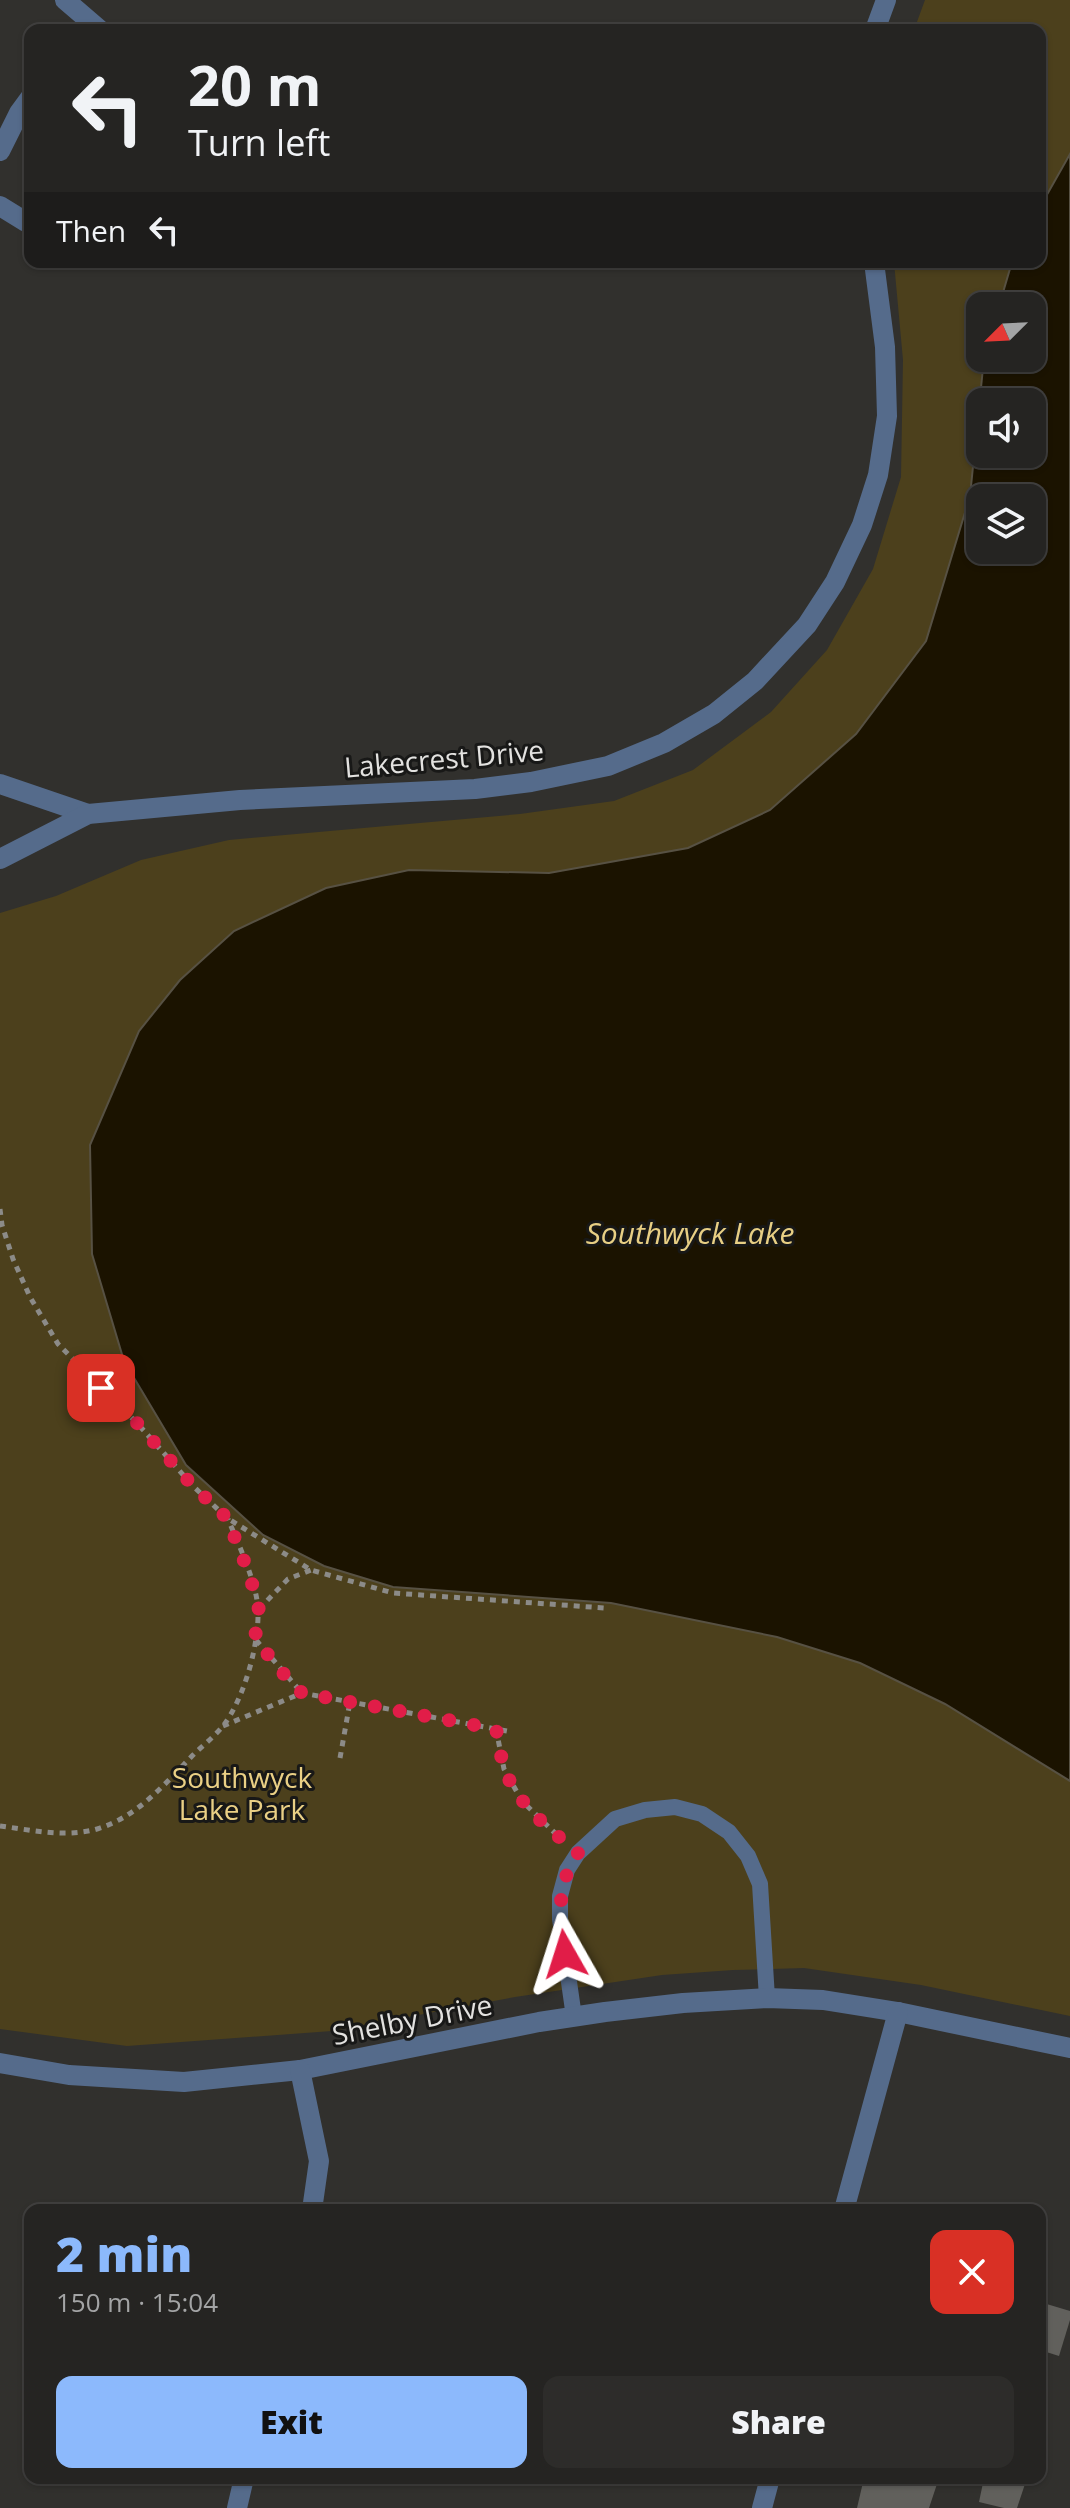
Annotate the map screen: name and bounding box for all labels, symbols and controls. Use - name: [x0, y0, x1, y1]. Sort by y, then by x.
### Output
- text: 20 m: [188, 46, 322, 122]
- icon: left: [56, 56, 160, 160]
- text: Turn left: [188, 118, 330, 167]
- icon: left: [142, 208, 186, 252]
- text: Then: [56, 210, 126, 251]
- north arrow: [966, 292, 1046, 372]
- map controls: [966, 292, 1046, 564]
- button: sound: [966, 388, 1046, 468]
- button: layers: [966, 484, 1046, 564]
- street label: Lakecrest Drive: [343, 730, 545, 786]
- water label: Southwyck Lake: [586, 1212, 794, 1253]
- pin: [67, 1354, 135, 1422]
- icon: arrive: [79, 1366, 123, 1410]
- park label: Southwyck Lake Park: [172, 1758, 312, 1828]
- position arrow: [523, 1912, 607, 1996]
- street label: Shelby Drive: [329, 1985, 495, 2053]
- text: 2 min: [56, 2221, 192, 2286]
- button: close: [930, 2230, 1014, 2314]
- text: 150 m · 15:04: [56, 2284, 218, 2320]
- button: Exit: [56, 2376, 527, 2468]
- button: Share: [543, 2376, 1014, 2468]

